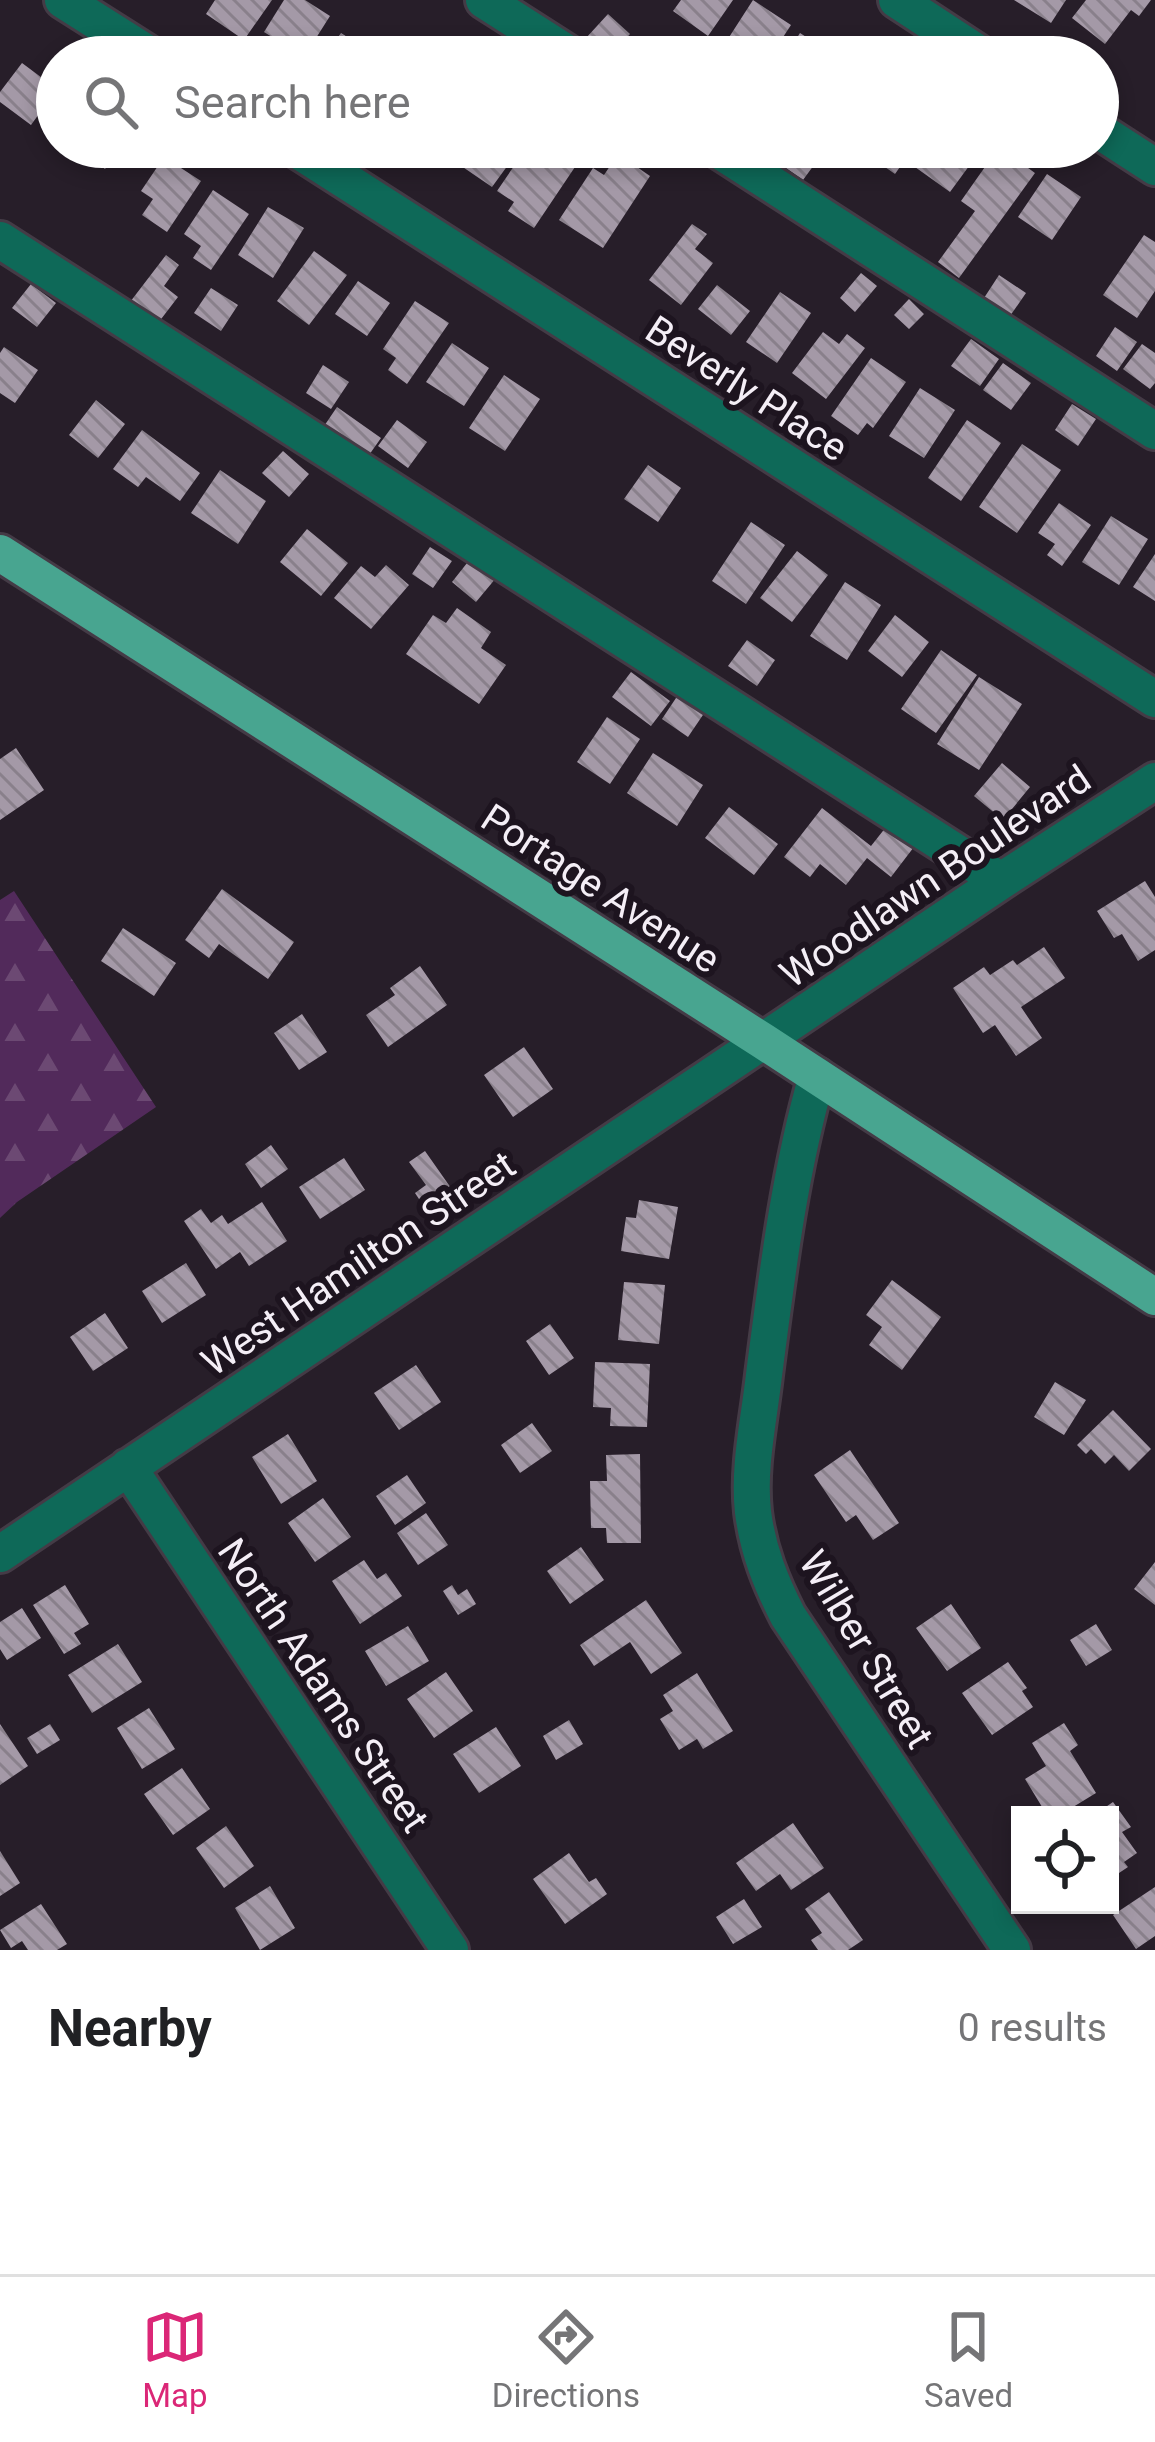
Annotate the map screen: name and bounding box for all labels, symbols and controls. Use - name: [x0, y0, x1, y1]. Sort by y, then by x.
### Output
- search box: [36, 36, 1119, 168]
- icon: search: [78, 69, 144, 135]
- text: Search here: [174, 76, 411, 129]
- street label: Beverly Place: [637, 307, 856, 471]
- street label: Woodlawn Boulevard: [772, 756, 1099, 998]
- street label: Portage Avenue: [473, 795, 728, 983]
- street label: West Hamilton Street: [193, 1142, 524, 1386]
- street label: North Adams Street: [208, 1530, 438, 1841]
- street label: Wilber Street: [789, 1543, 943, 1756]
- map controls: [1011, 1806, 1119, 1914]
- button: locate: [1011, 1806, 1119, 1914]
- text: Nearby: [48, 1999, 212, 2058]
- text: 0 results: [958, 2005, 1107, 2051]
- tab: Map: [142, 2304, 208, 2415]
- tab: Directions: [492, 2304, 640, 2415]
- tab: Saved: [924, 2304, 1013, 2415]

